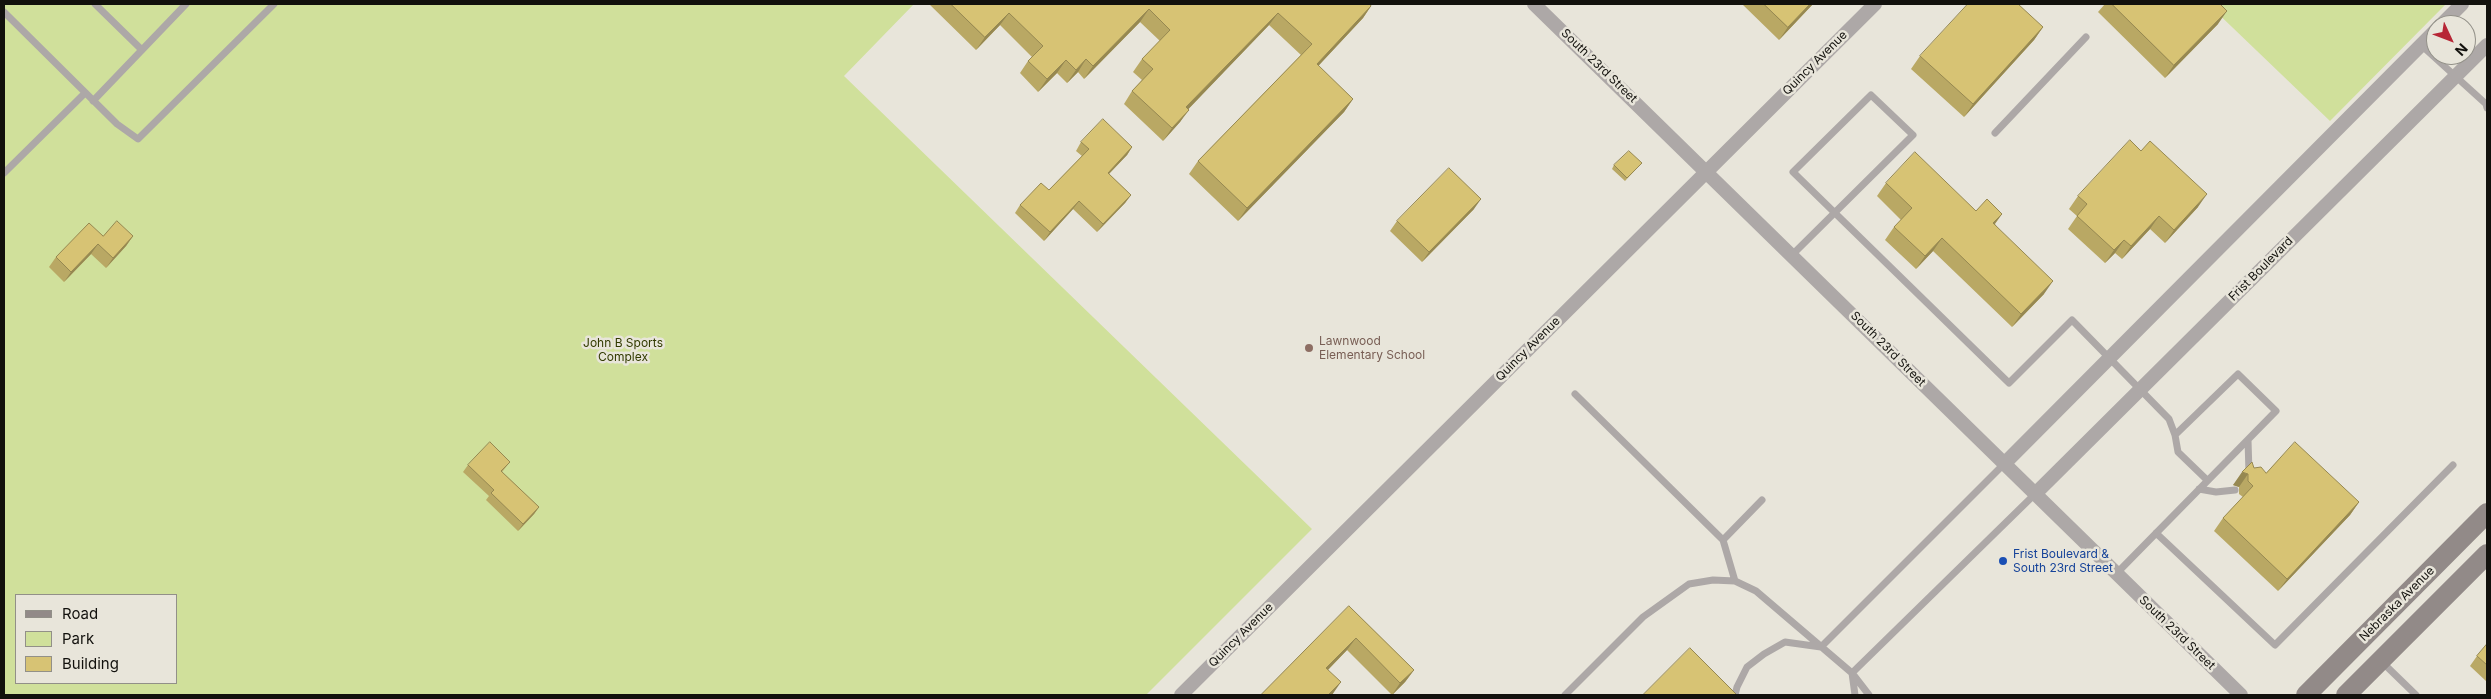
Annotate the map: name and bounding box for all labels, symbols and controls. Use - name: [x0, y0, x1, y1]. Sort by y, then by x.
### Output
- north arrow: [2426, 15, 2476, 65]
- street label: South 23rd Street: [1558, 26, 1640, 106]
- street label: Quincy Avenue: [1780, 28, 1850, 98]
- text: N: [2452, 40, 2471, 60]
- street label: Frist Boulevard: [2226, 234, 2296, 304]
- street label: South 23rd Street: [1848, 309, 1928, 389]
- street label: Quincy Avenue: [1493, 314, 1563, 384]
- place label: Lawnwood Elementary School: [1319, 334, 1425, 362]
- park label: John B Sports Complex: [583, 336, 663, 364]
- marker: Lawnwood Elementary School: [1303, 342, 1315, 354]
- place label: Frist Boulevard & South 23rd Street: [2013, 547, 2113, 575]
- marker: Frist Boulevard & South 23rd Street: [1997, 555, 2009, 567]
- street label: Nebraska Avenue: [2357, 564, 2437, 644]
- street label: South 23rd Street: [2136, 593, 2218, 673]
- legend: [15, 594, 178, 684]
- street label: Quincy Avenue: [1206, 600, 1276, 670]
- text: Road: [62, 604, 98, 623]
- text: Park: [62, 629, 94, 648]
- text: Building: [62, 654, 119, 673]

